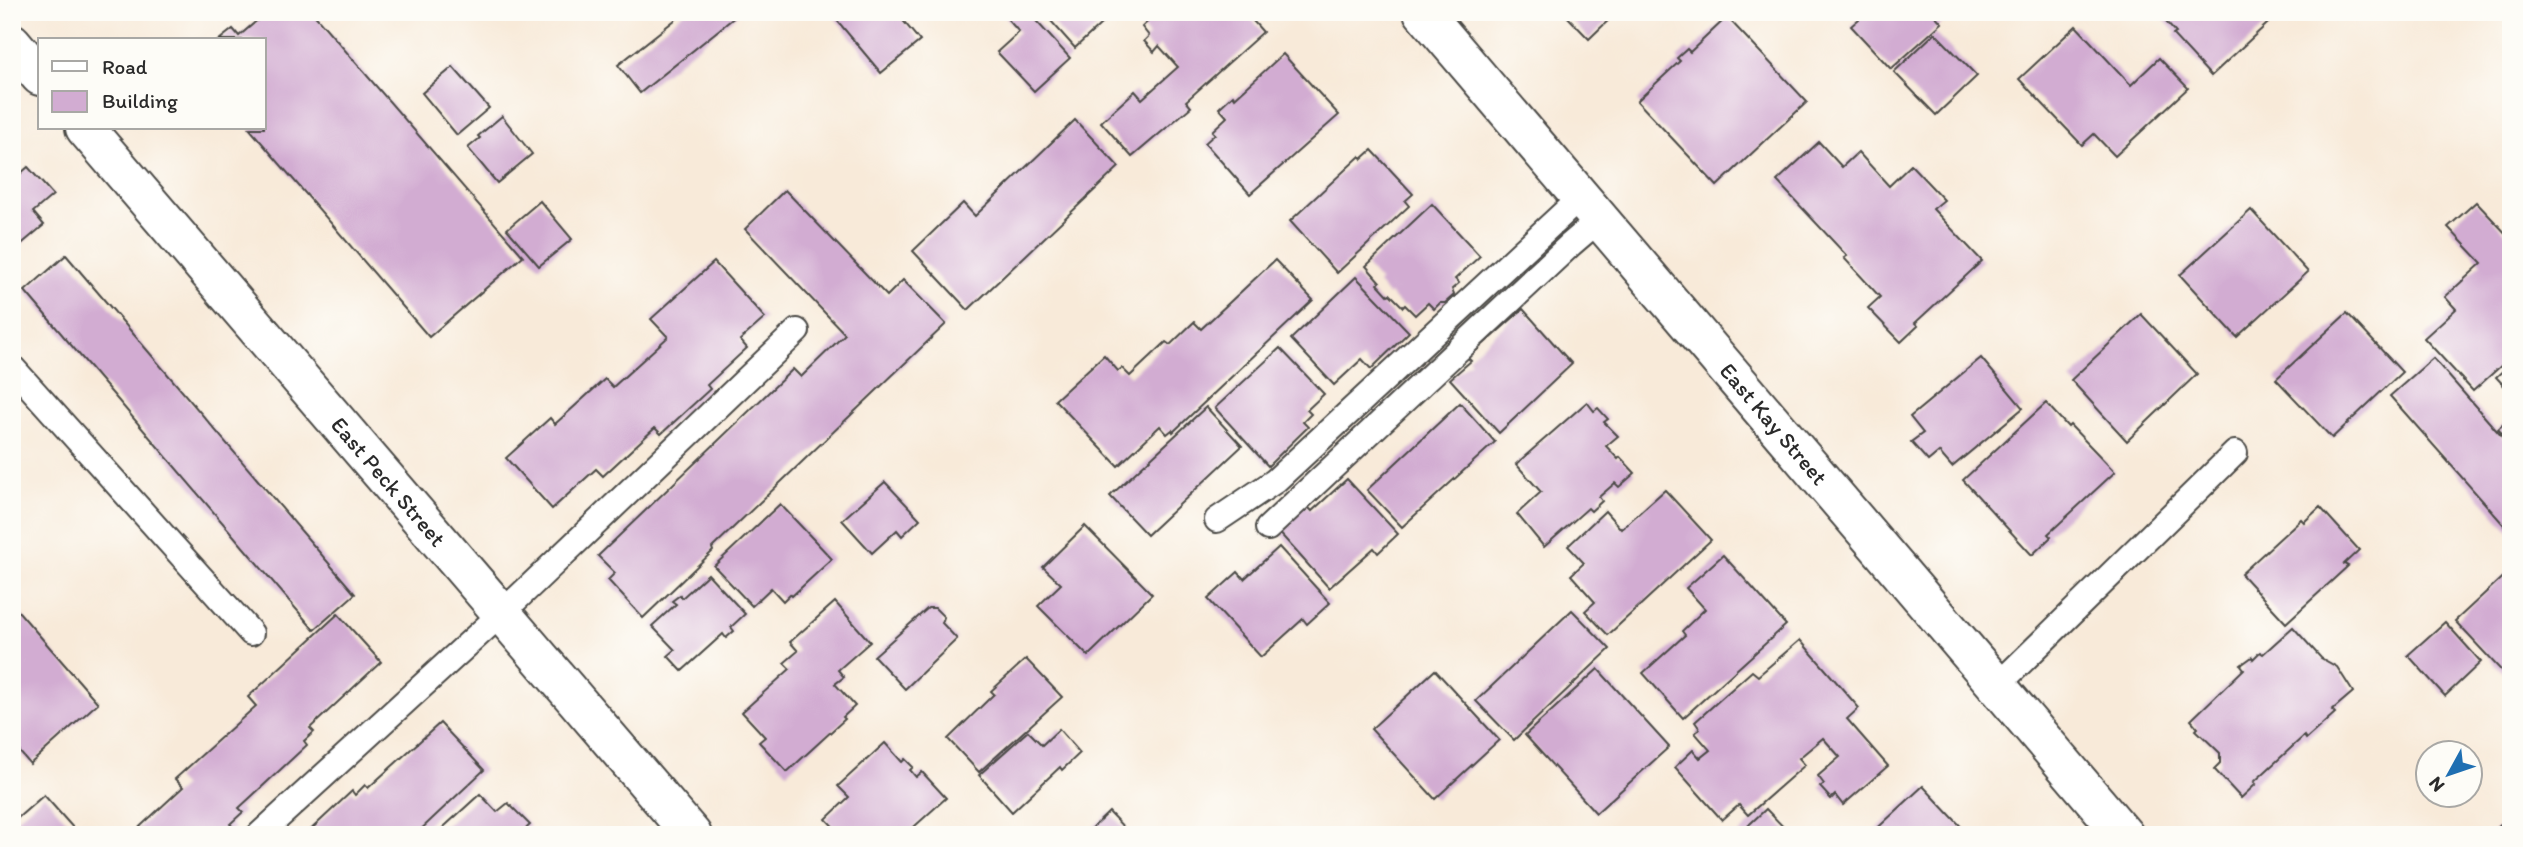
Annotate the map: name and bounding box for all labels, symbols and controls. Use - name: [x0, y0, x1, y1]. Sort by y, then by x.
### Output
- legend: [38, 38, 266, 130]
- text: Road: [102, 54, 148, 79]
- text: Building: [102, 88, 178, 113]
- street label: East Kay Street: [1714, 357, 1834, 491]
- street label: East Peck Street: [325, 411, 452, 552]
- north arrow: [2414, 738, 2484, 808]
- text: N: [2423, 772, 2449, 797]

